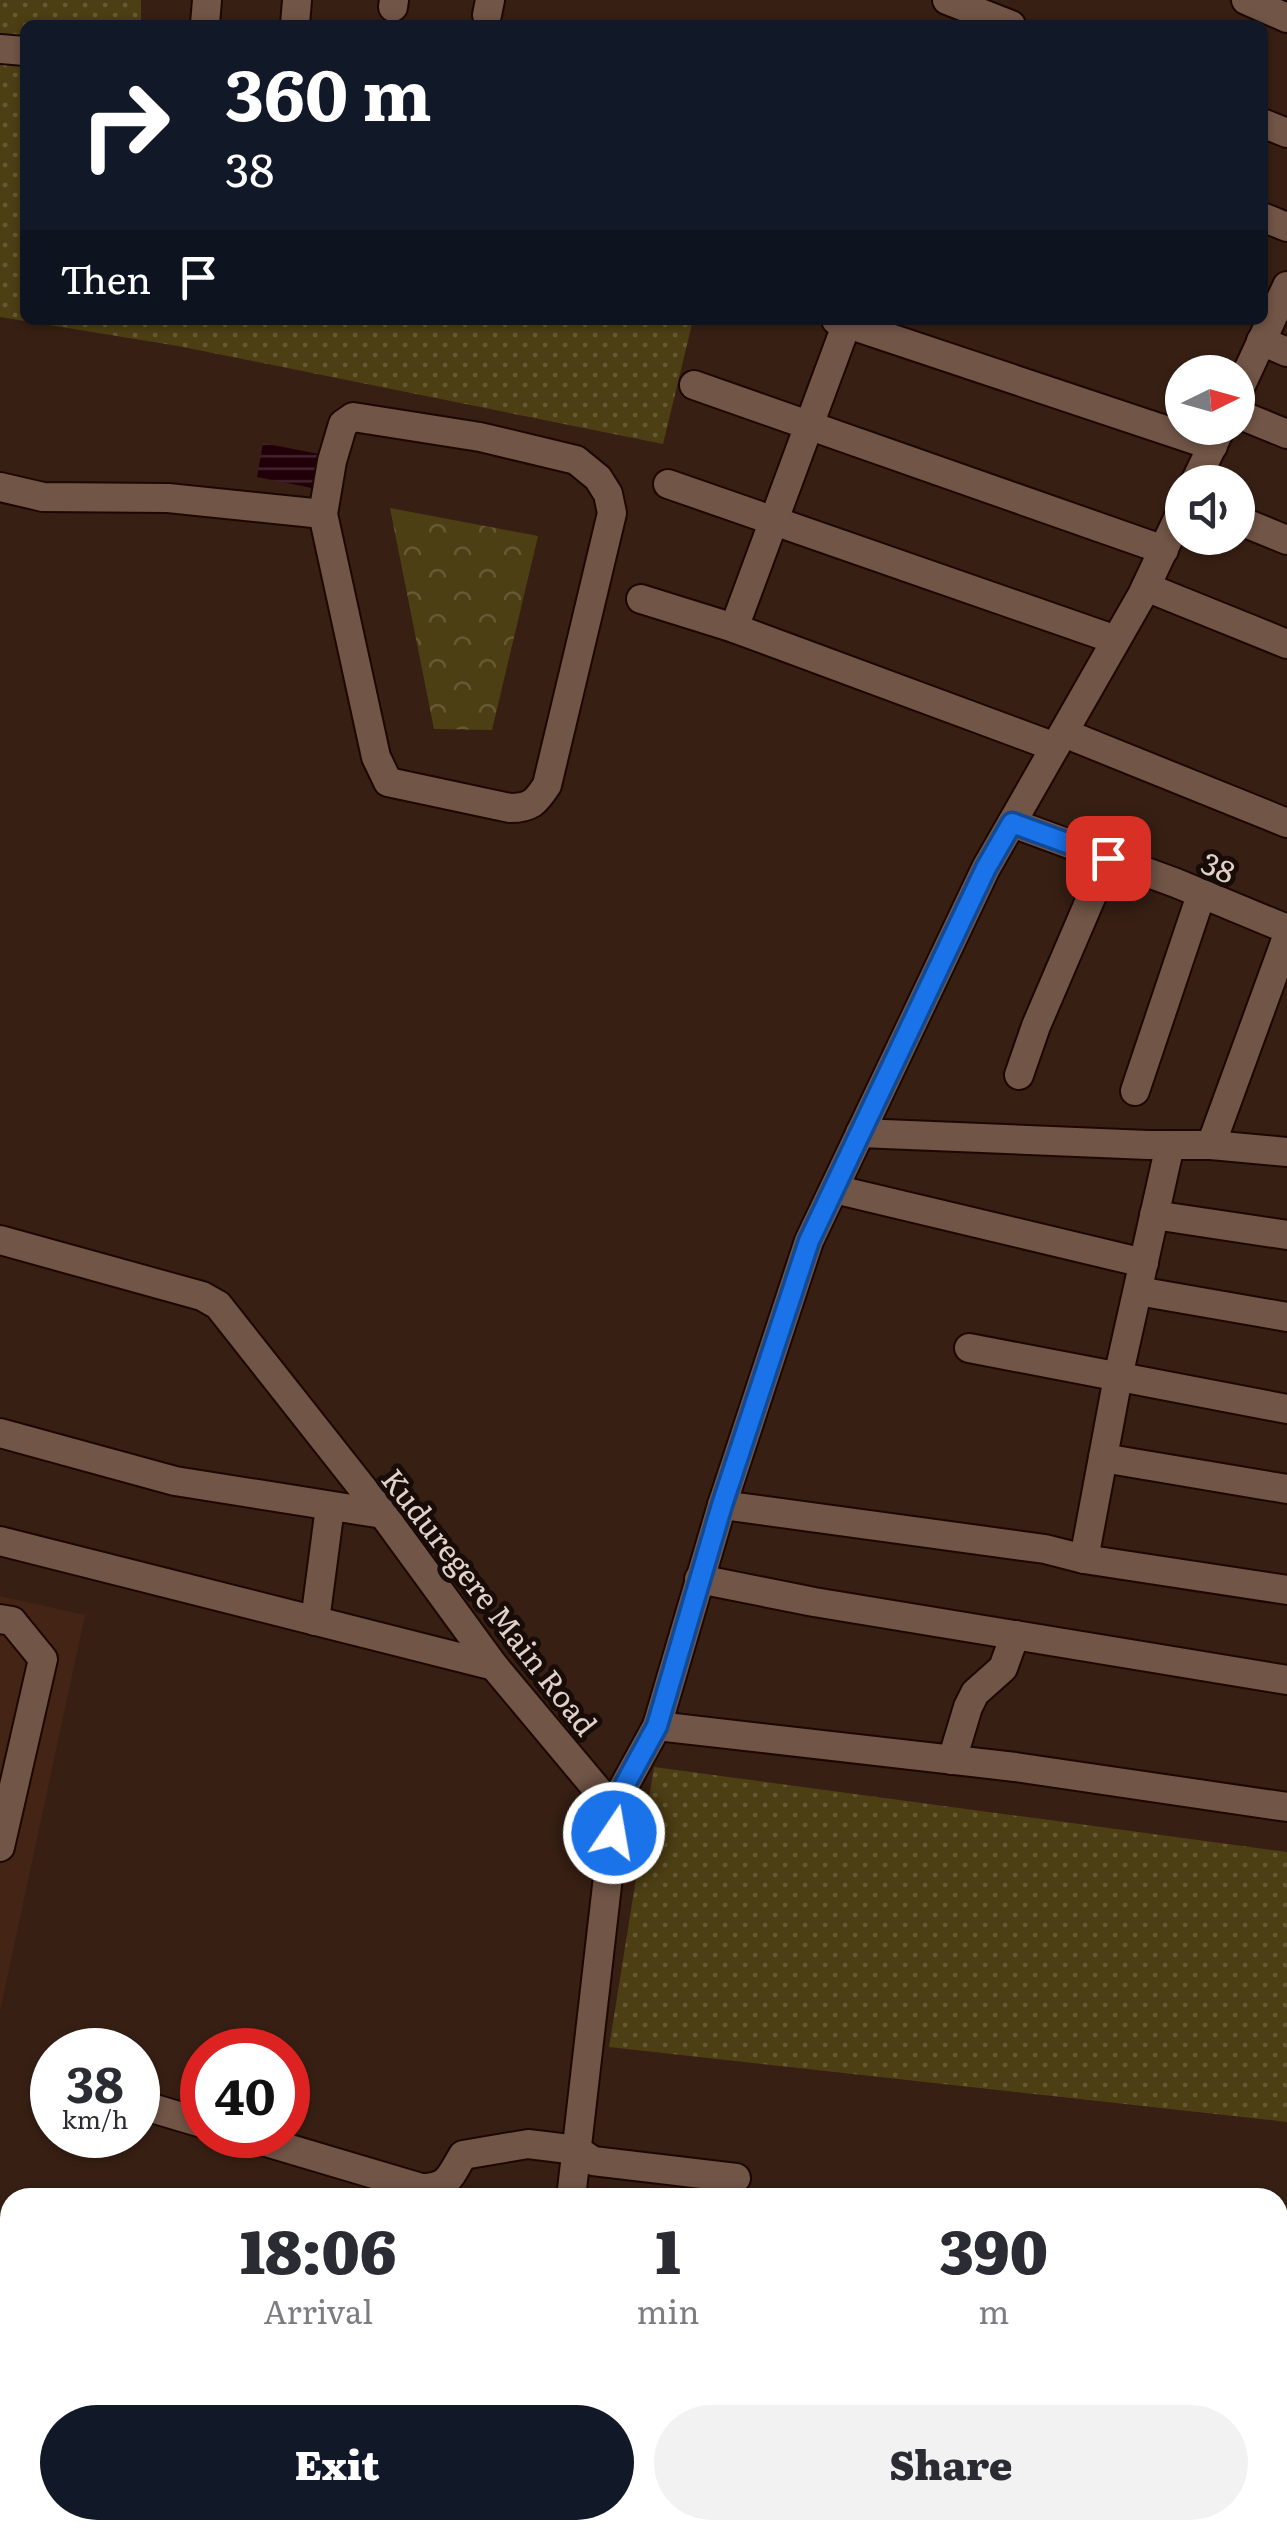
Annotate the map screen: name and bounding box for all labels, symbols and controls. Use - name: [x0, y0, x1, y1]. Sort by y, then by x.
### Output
- text: 360 m: [225, 39, 432, 143]
- icon: right: [60, 60, 190, 190]
- text: 38: [225, 134, 274, 201]
- text: Then: [60, 249, 151, 306]
- icon: arrive: [171, 250, 226, 305]
- north arrow: [1165, 355, 1255, 445]
- map controls: [1165, 355, 1255, 555]
- button: sound: [1165, 465, 1255, 555]
- pin: [1066, 816, 1151, 901]
- icon: arrive: [1081, 831, 1136, 886]
- street label: 38: [1195, 839, 1243, 893]
- street label: Kuduregere Main Road: [373, 1458, 609, 1744]
- position arrow: [562, 1781, 666, 1885]
- speed limit sign: 40: [180, 2028, 310, 2158]
- text: 38: [66, 2044, 124, 2118]
- text: km/h: [62, 2100, 128, 2137]
- text: 18:06: [240, 2203, 396, 2292]
- text: 1: [655, 2203, 680, 2292]
- text: 390: [939, 2203, 1048, 2292]
- text: Arrival: [264, 2286, 373, 2334]
- text: min: [637, 2286, 699, 2334]
- text: m: [978, 2286, 1009, 2334]
- button: Exit: [40, 2405, 634, 2520]
- button: Share: [654, 2405, 1248, 2520]

